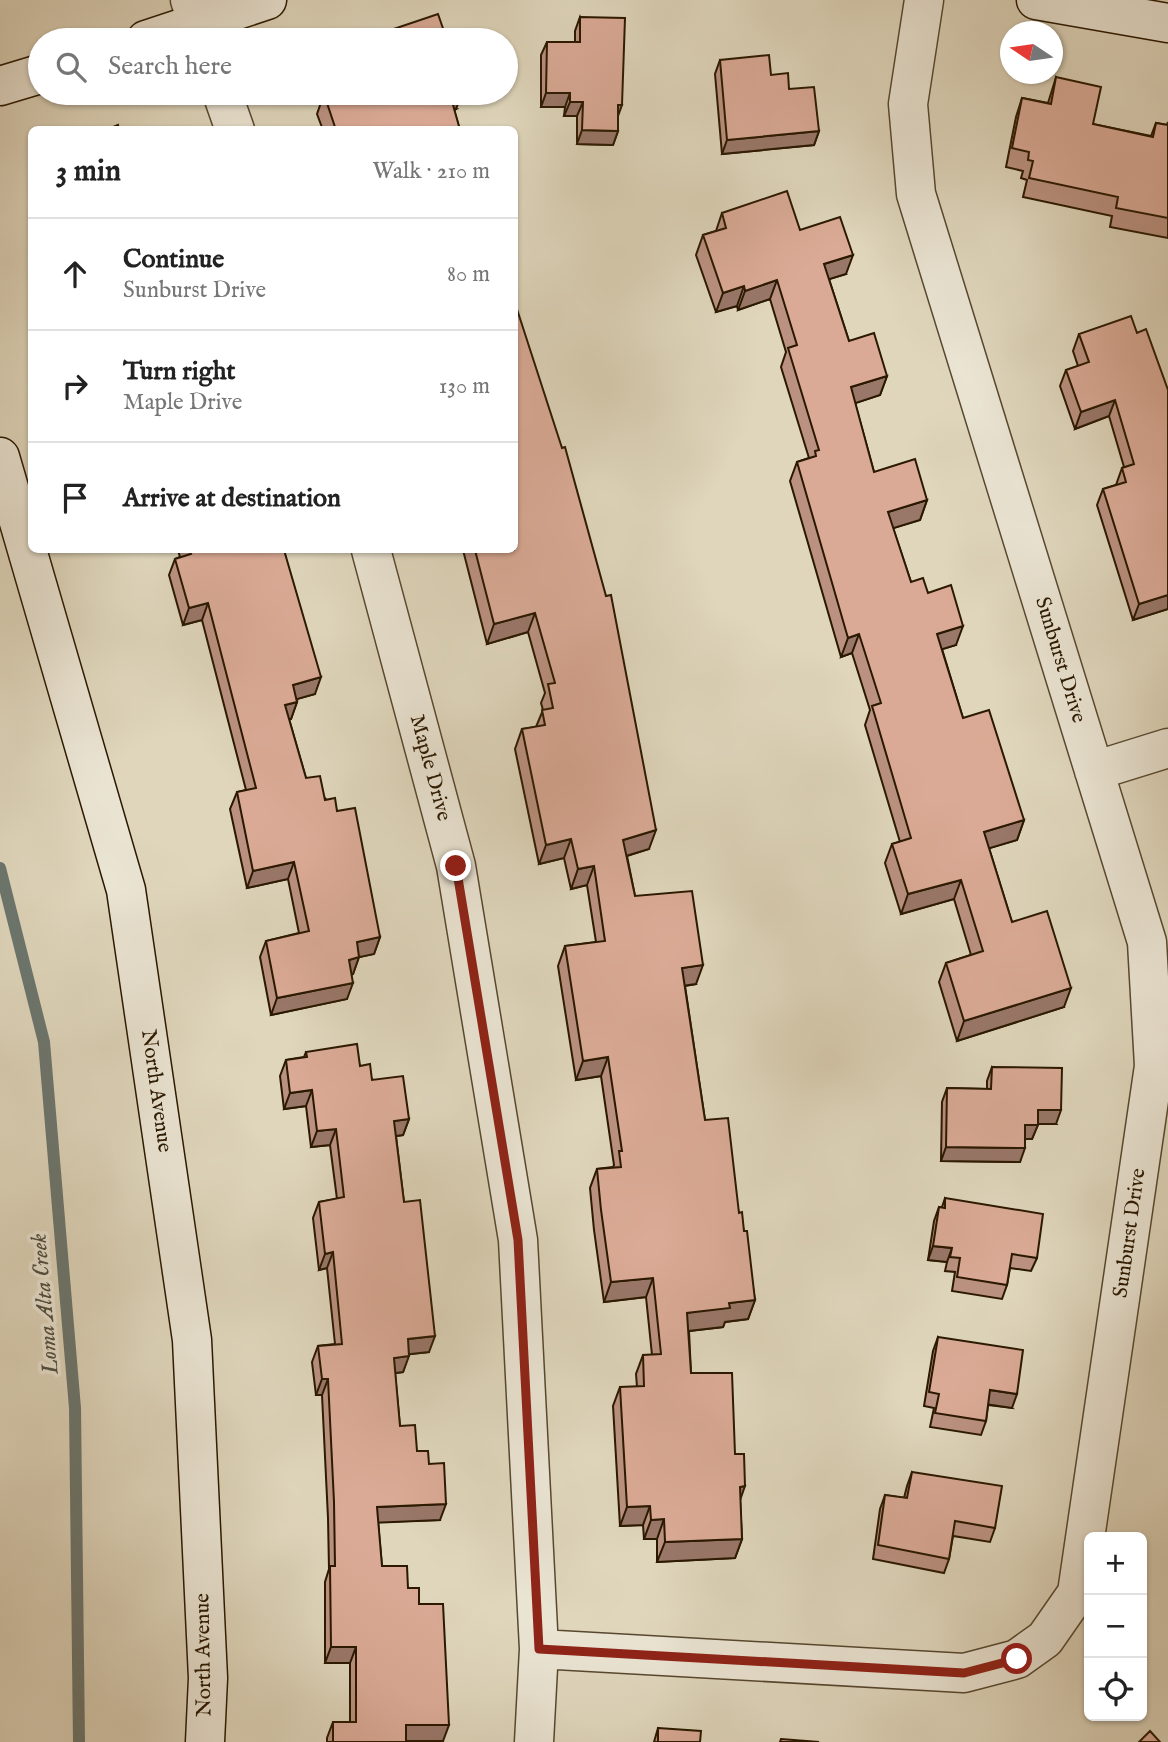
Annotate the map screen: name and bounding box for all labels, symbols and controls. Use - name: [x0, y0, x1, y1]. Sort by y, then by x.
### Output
- north arrow: [1000, 21, 1063, 84]
- search box: [28, 28, 518, 105]
- icon: search: [52, 48, 90, 86]
- text: Search here: [108, 50, 232, 83]
- text: 3 min: [56, 153, 121, 191]
- text: Walk · 210 m: [373, 157, 490, 186]
- text: Continue: [123, 243, 224, 276]
- icon: ahead: [56, 255, 94, 293]
- text: 80 m: [447, 260, 490, 289]
- text: Sunburst Drive: [123, 276, 266, 305]
- text: Turn right: [123, 355, 236, 388]
- icon: right: [56, 367, 94, 405]
- text: 130 m: [439, 372, 490, 401]
- text: Maple Drive: [123, 388, 242, 417]
- icon: arrive: [56, 479, 94, 517]
- text: Arrive at destination: [123, 482, 341, 515]
- street label: Sunburst Drive: [1028, 594, 1092, 727]
- street label: Maple Drive: [403, 712, 457, 824]
- route end: [440, 850, 471, 881]
- street label: North Avenue: [134, 1028, 178, 1154]
- street label: Sunburst Drive: [1108, 1166, 1153, 1300]
- water label: Loma Alta Creek: [24, 1232, 66, 1377]
- map controls: [1084, 1532, 1147, 1721]
- button: +: [1084, 1532, 1147, 1595]
- street label: North Avenue: [189, 1593, 219, 1717]
- button: −: [1084, 1595, 1147, 1658]
- route start: [1001, 1643, 1032, 1674]
- button: locate: [1084, 1658, 1147, 1721]

